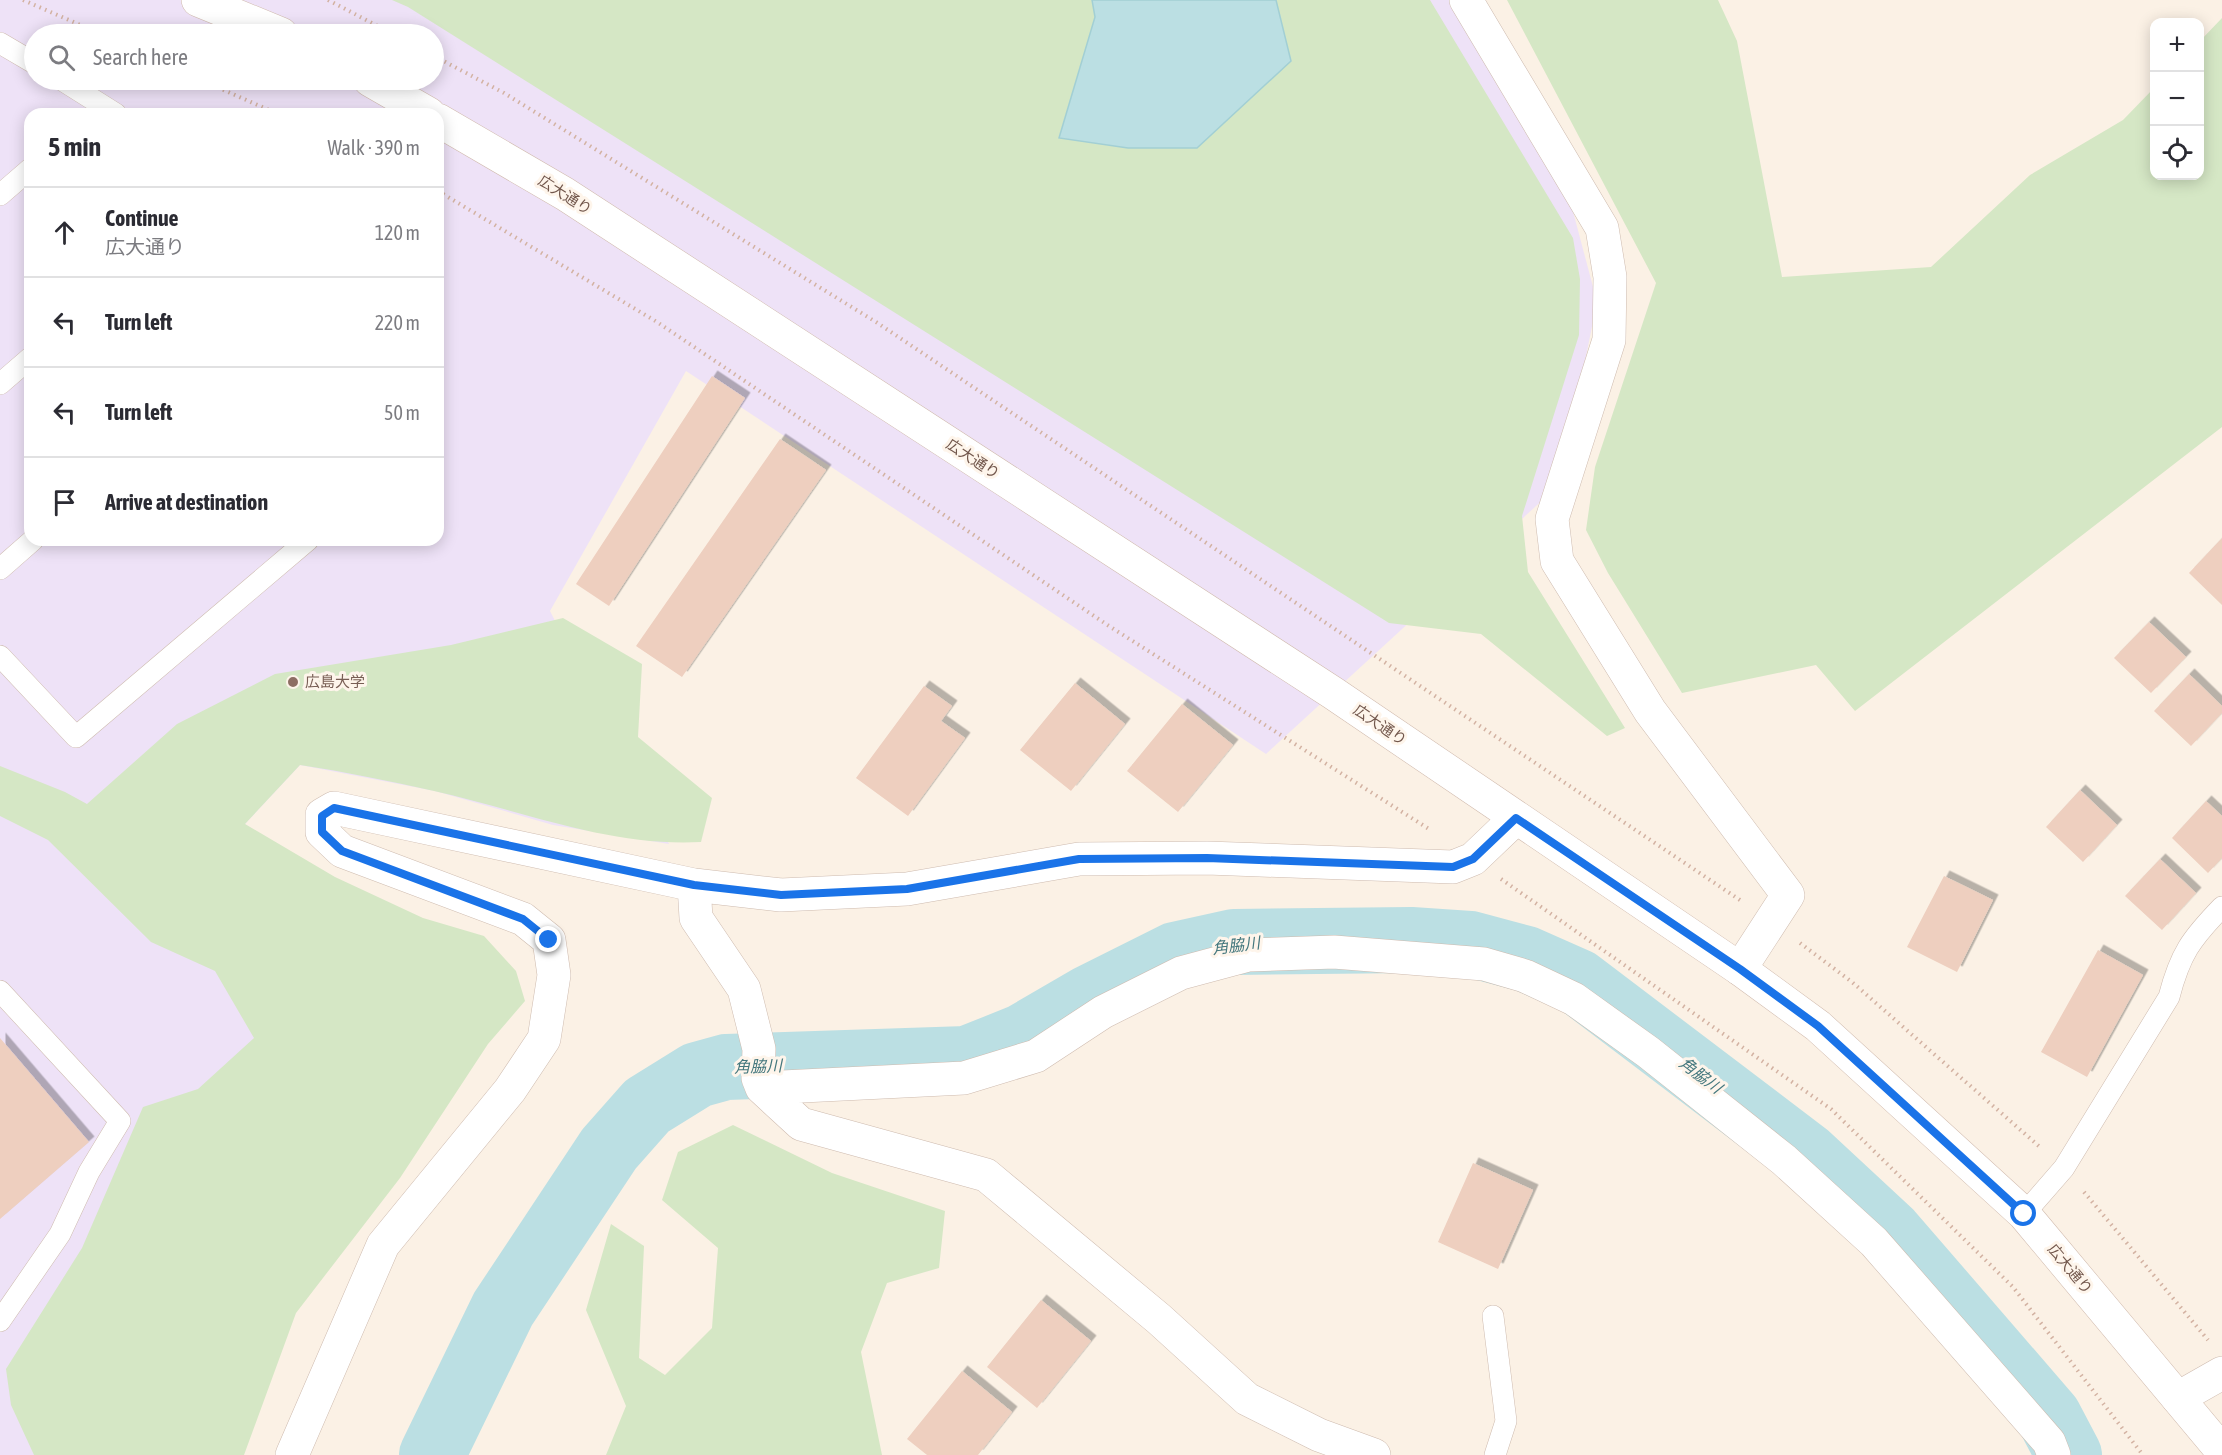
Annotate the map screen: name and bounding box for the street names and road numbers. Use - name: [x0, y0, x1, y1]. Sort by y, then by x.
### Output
- street label: 広大通り: [535, 171, 595, 218]
- street label: 広大通り: [943, 435, 1003, 482]
- street label: 広大通り: [1351, 701, 1410, 748]
- street label: 広大通り: [2045, 1240, 2096, 1297]

